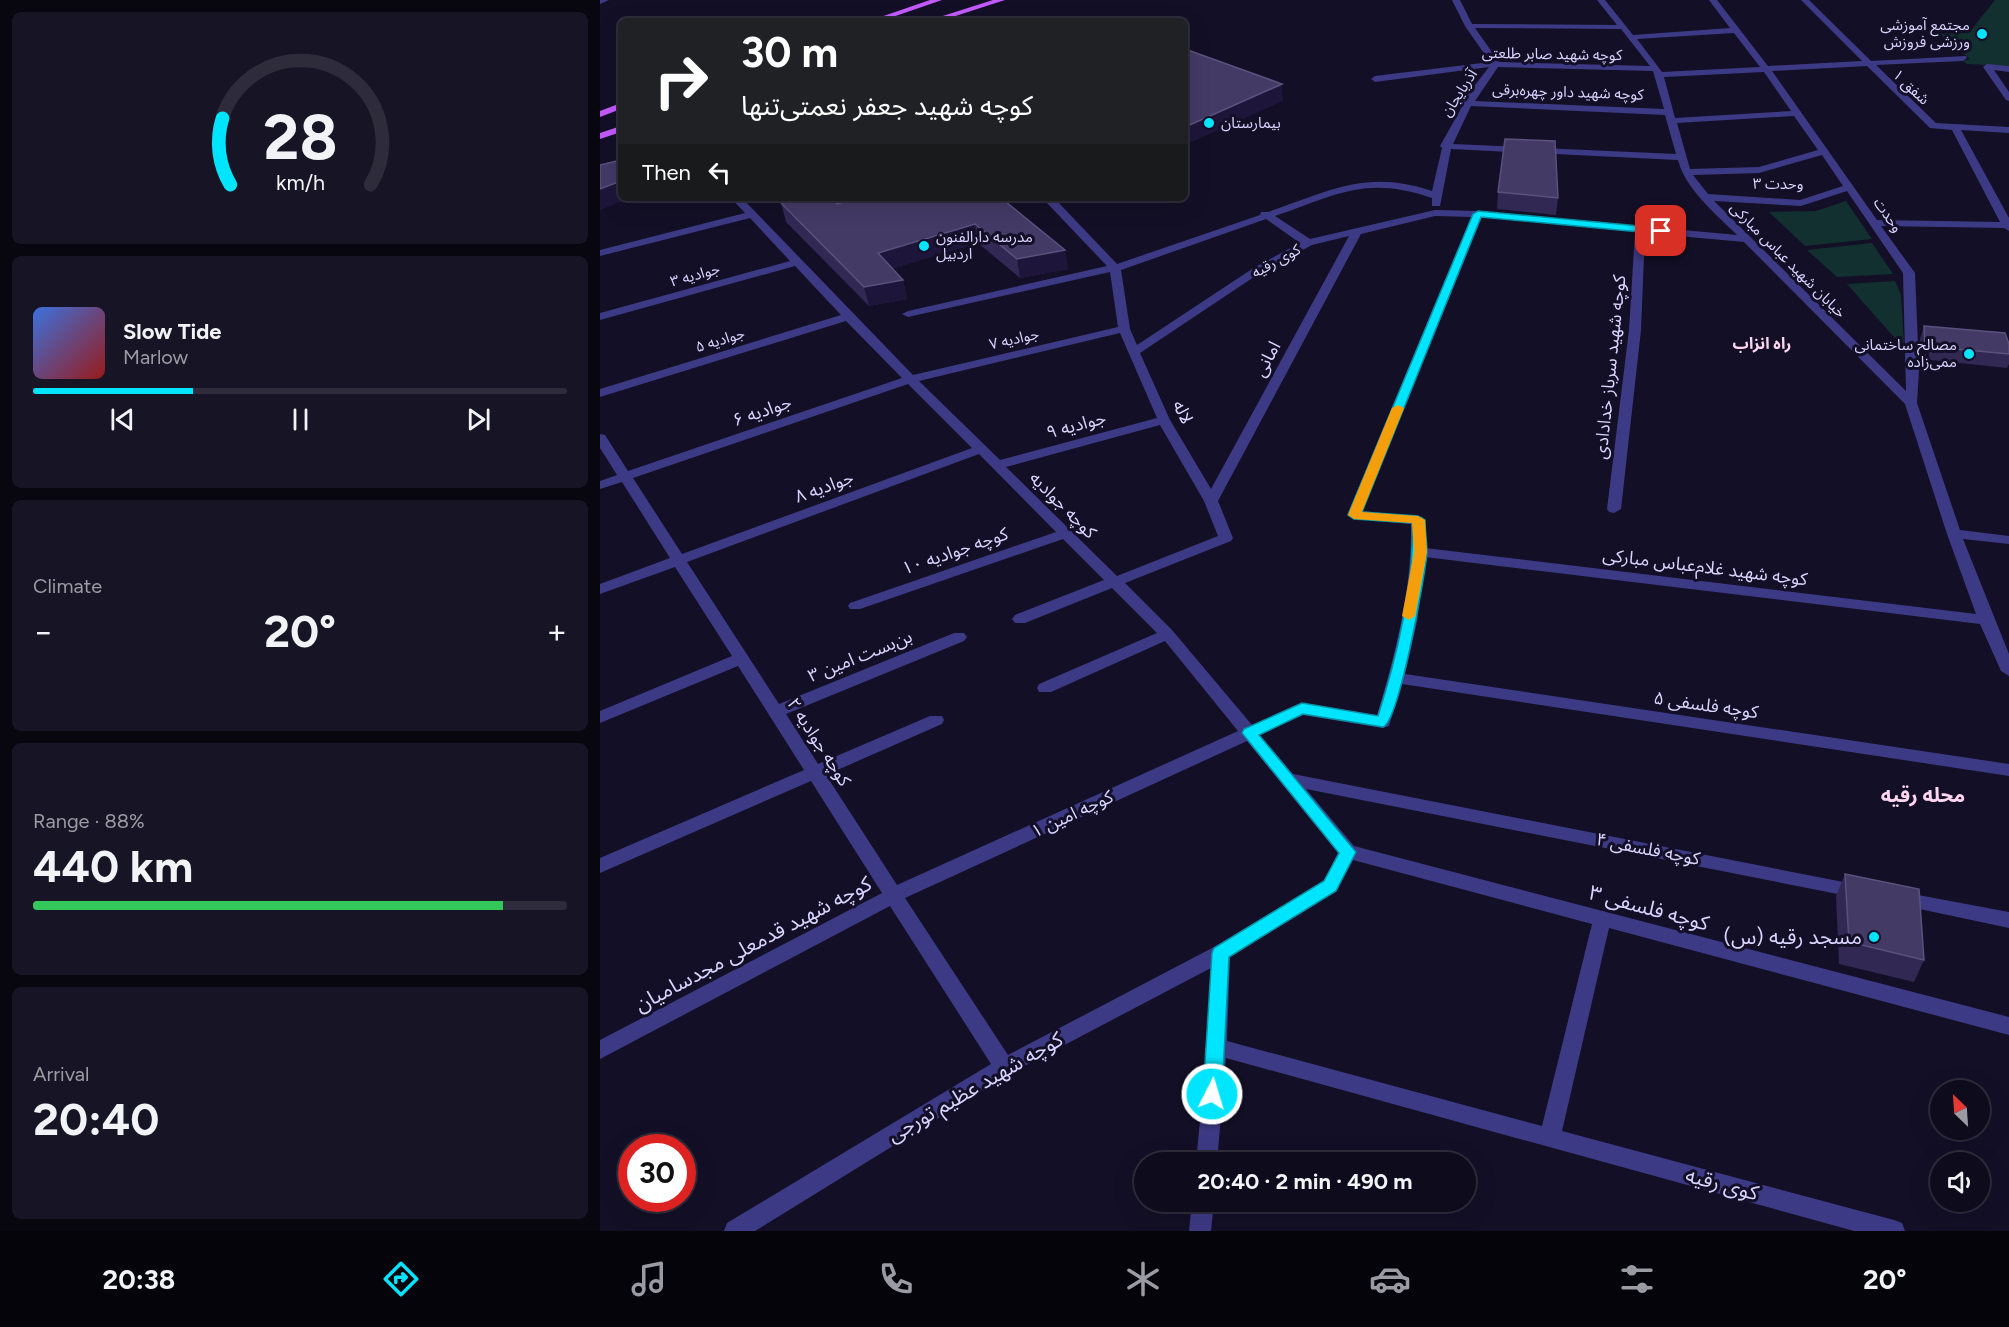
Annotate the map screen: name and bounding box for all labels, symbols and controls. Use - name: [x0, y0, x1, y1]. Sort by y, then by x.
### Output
- place label: مجتمع آموزشی ورزشی فروزش: [1880, 16, 1970, 51]
- text: 30 m: [741, 27, 838, 78]
- marker: مجتمع آموزشی ورزشی فروزش: [1975, 27, 1989, 41]
- icon: right: [642, 42, 720, 120]
- street label: کوچه شهید صابر طلعتی: [1482, 44, 1623, 65]
- street label: آذربایجان: [1437, 65, 1481, 120]
- street label: شفق ۱: [1888, 66, 1933, 109]
- street label: کوچه شهید داور چهره‌برقی: [1492, 80, 1645, 105]
- text: کوچه شهید جعفر نعمتی‌تنها: [741, 89, 1033, 122]
- text: 28: [263, 100, 337, 175]
- place label: بیمارستان: [1221, 114, 1281, 132]
- marker: بیمارستان: [1202, 116, 1216, 130]
- icon: left: [703, 156, 736, 189]
- text: Then: [642, 159, 691, 186]
- text: km/h: [276, 170, 324, 195]
- street label: وحدت ۳: [1753, 175, 1803, 193]
- street label: وحدت: [1870, 194, 1906, 236]
- street label: خیابان شهید عباس مبارکی: [1726, 198, 1850, 322]
- pin: [1635, 205, 1686, 256]
- icon: arrive: [1644, 214, 1677, 247]
- place label: مدرسه دارالفنون اردبیل: [936, 228, 1033, 263]
- marker: مدرسه دارالفنون اردبیل: [917, 239, 931, 253]
- street label: کوی رقیه: [1248, 240, 1304, 282]
- street label: جوادیه ۳: [668, 259, 722, 291]
- street label: کوچه شهید سرباز خدادادی: [1589, 273, 1631, 460]
- text: Slow Tide: [123, 318, 222, 345]
- street label: جوادیه ۵: [693, 324, 747, 356]
- street label: جوادیه ۷: [987, 324, 1041, 353]
- district label: راه انزاب: [1733, 334, 1791, 353]
- place label: مصالح ساختمانی ممی‌زاده: [1855, 336, 1957, 371]
- street label: امانی: [1249, 337, 1285, 381]
- text: Marlow: [123, 345, 188, 369]
- marker: مصالح ساختمانی ممی‌زاده: [1962, 347, 1976, 361]
- street label: جوادیه ۶: [730, 391, 794, 431]
- street label: لاله: [1168, 396, 1198, 428]
- icon: previous: [106, 403, 139, 436]
- icon: pause: [284, 403, 317, 436]
- icon: next: [462, 403, 495, 436]
- street label: جوادیه ۹: [1044, 407, 1108, 443]
- street label: جوادیه ۸: [792, 466, 856, 508]
- street label: کوچه جوادیه: [1025, 467, 1102, 544]
- street label: کوچه جوادیه ۱۰: [899, 522, 1012, 579]
- street label: کوچه شهید غلام‌عباس مبارکی: [1601, 544, 1809, 594]
- text: Climate: [33, 574, 102, 598]
- text: 20°: [264, 604, 336, 658]
- text: −: [33, 612, 54, 651]
- text: +: [546, 612, 567, 651]
- street label: بن‌بست امین ۳: [805, 625, 915, 687]
- street label: کوچه فلسفی ۵: [1652, 687, 1760, 723]
- street label: کوچه جوادیه ۲: [782, 694, 856, 791]
- district label: محله رقیه: [1881, 783, 1965, 807]
- street label: کوچه امین ۱: [1027, 785, 1117, 843]
- text: Range · 88%: [33, 809, 145, 833]
- street label: کوچه فلسفی ۴: [1594, 828, 1702, 870]
- text: 440 km: [33, 839, 193, 893]
- street label: کوچه شهید قدمعلی مجدسامیان: [630, 870, 876, 1018]
- street label: کوچه فلسفی ۳: [1586, 880, 1712, 937]
- place label: مسجد رقیه (س): [1724, 924, 1862, 949]
- marker: مسجد رقیه (س): [1867, 930, 1881, 944]
- street label: کوچه شهید عظیم تورجی: [882, 1026, 1069, 1150]
- text: Arrival: [33, 1062, 89, 1086]
- position arrow: [1180, 1062, 1244, 1126]
- north arrow: [1930, 1080, 1990, 1140]
- map controls: [1930, 1080, 1990, 1212]
- text: 20:40: [33, 1092, 159, 1146]
- speed limit sign: 30: [618, 1134, 696, 1212]
- button: sound: [1930, 1152, 1990, 1212]
- street label: کوی رقیه: [1683, 1162, 1762, 1205]
- text: 20:40 · 2 min · 490 m: [1198, 1168, 1412, 1195]
- icon: directions: [380, 1258, 422, 1300]
- icon: music: [628, 1258, 670, 1300]
- icon: phone: [875, 1258, 917, 1300]
- icon: climate: [1122, 1258, 1164, 1300]
- icon: car: [1369, 1258, 1411, 1300]
- icon: filters: [1616, 1258, 1658, 1300]
- text: 20:38: [103, 1263, 175, 1296]
- text: 20°: [1863, 1263, 1906, 1296]

